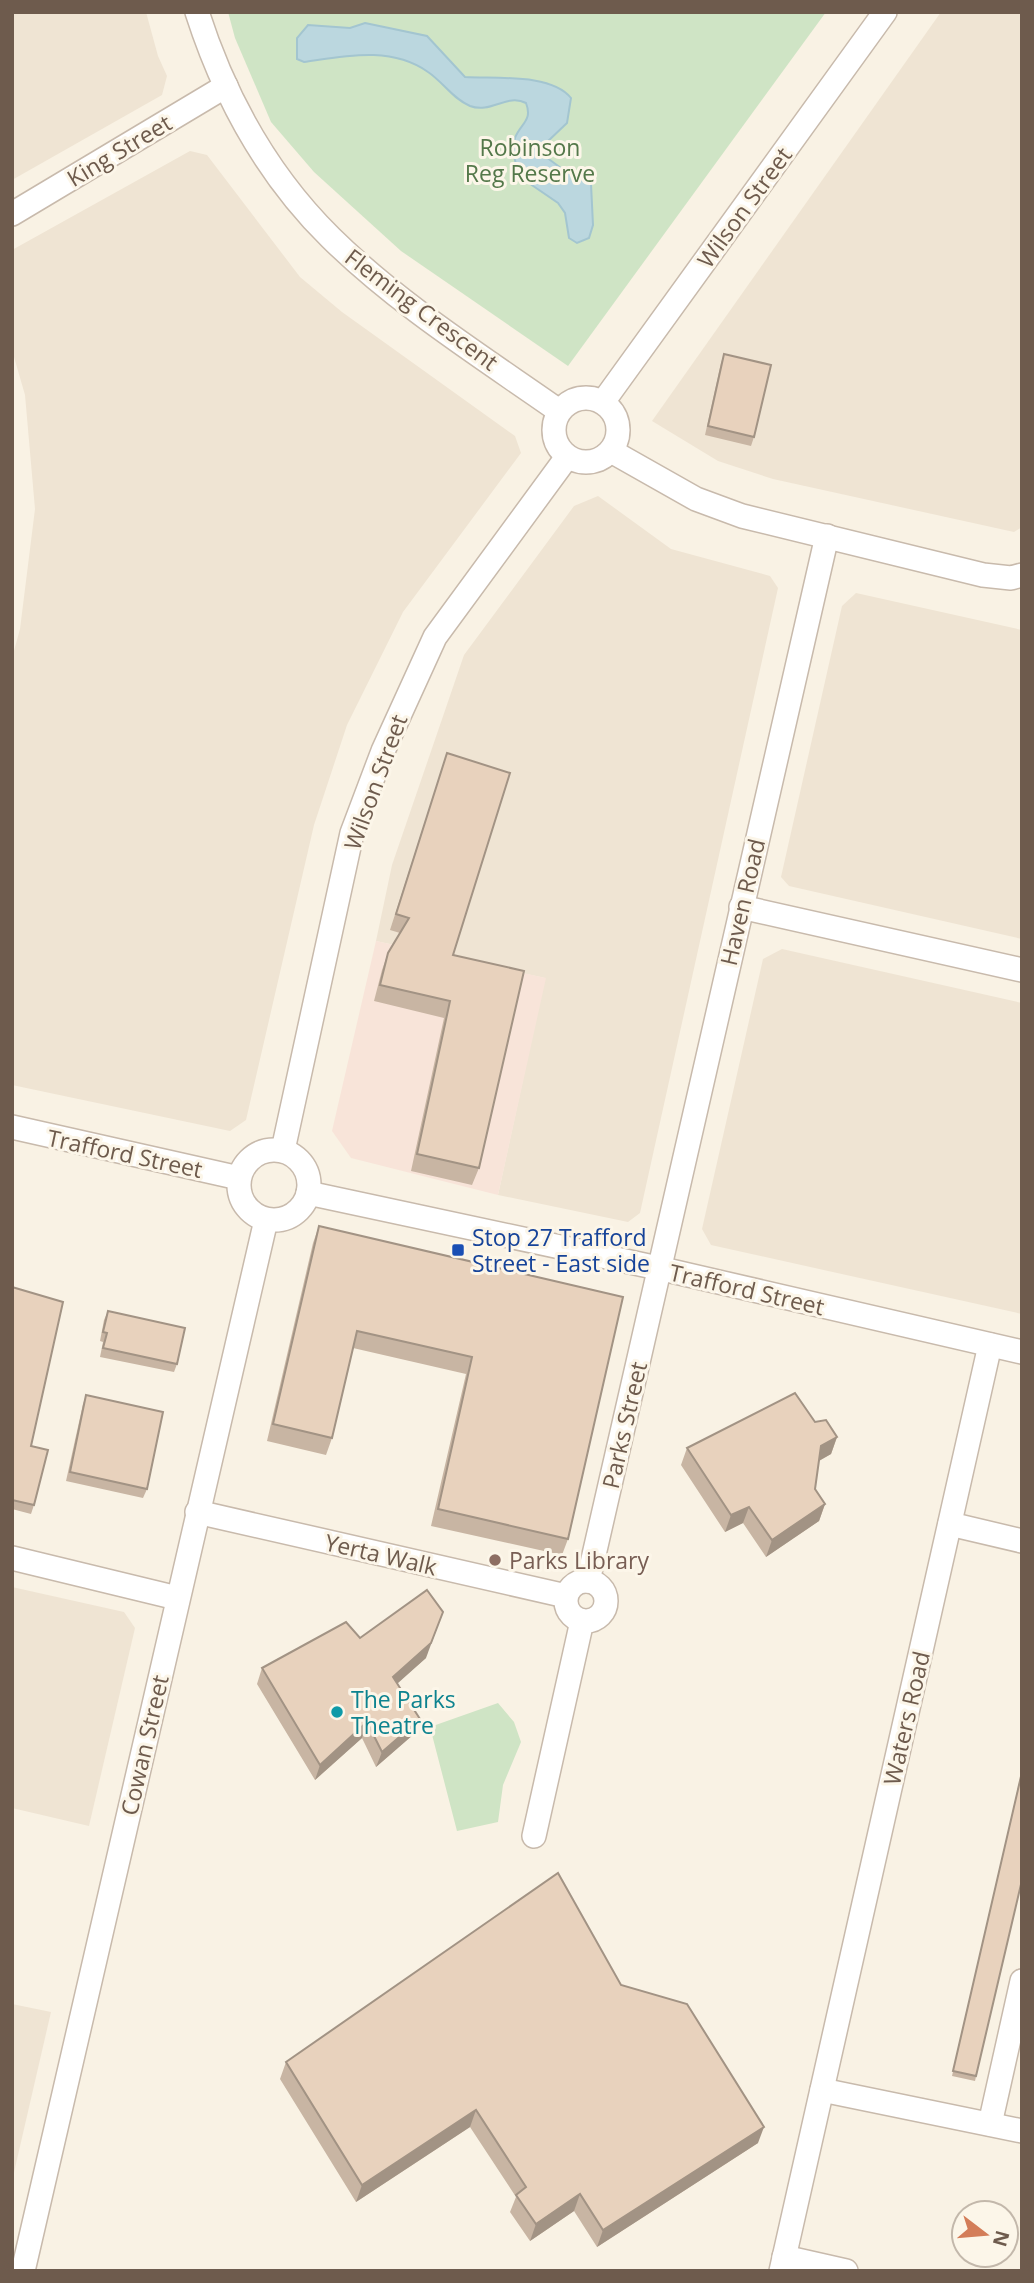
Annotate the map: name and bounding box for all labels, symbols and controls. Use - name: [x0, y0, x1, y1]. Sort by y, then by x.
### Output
- street label: King Street: [61, 106, 177, 194]
- park label: Robinson Reg Reserve: [465, 131, 595, 189]
- street label: Wilson Street: [689, 140, 799, 274]
- street label: Fleming Crescent: [339, 241, 505, 377]
- street label: Wilson Street: [336, 710, 414, 854]
- street label: Haven Road: [712, 836, 772, 968]
- street label: Trafford Street: [44, 1121, 206, 1185]
- place label: Stop 27 Trafford Street - East side: [472, 1221, 650, 1279]
- marker: Stop 27 Trafford Street - East side: [450, 1242, 466, 1258]
- street label: Trafford Street: [666, 1256, 828, 1322]
- street label: Parks Street: [594, 1358, 654, 1492]
- street label: Yerta Walk: [322, 1526, 440, 1582]
- place label: Parks Library: [509, 1544, 649, 1576]
- marker: Parks Library: [487, 1552, 503, 1568]
- street label: Waters Road: [875, 1648, 937, 1788]
- street label: Cowan Street: [112, 1672, 176, 1818]
- place label: The Parks Theatre: [351, 1683, 456, 1741]
- marker: The Parks Theatre: [329, 1704, 345, 1720]
- north arrow: [950, 2199, 1020, 2269]
- text: N: [987, 2228, 1016, 2250]

